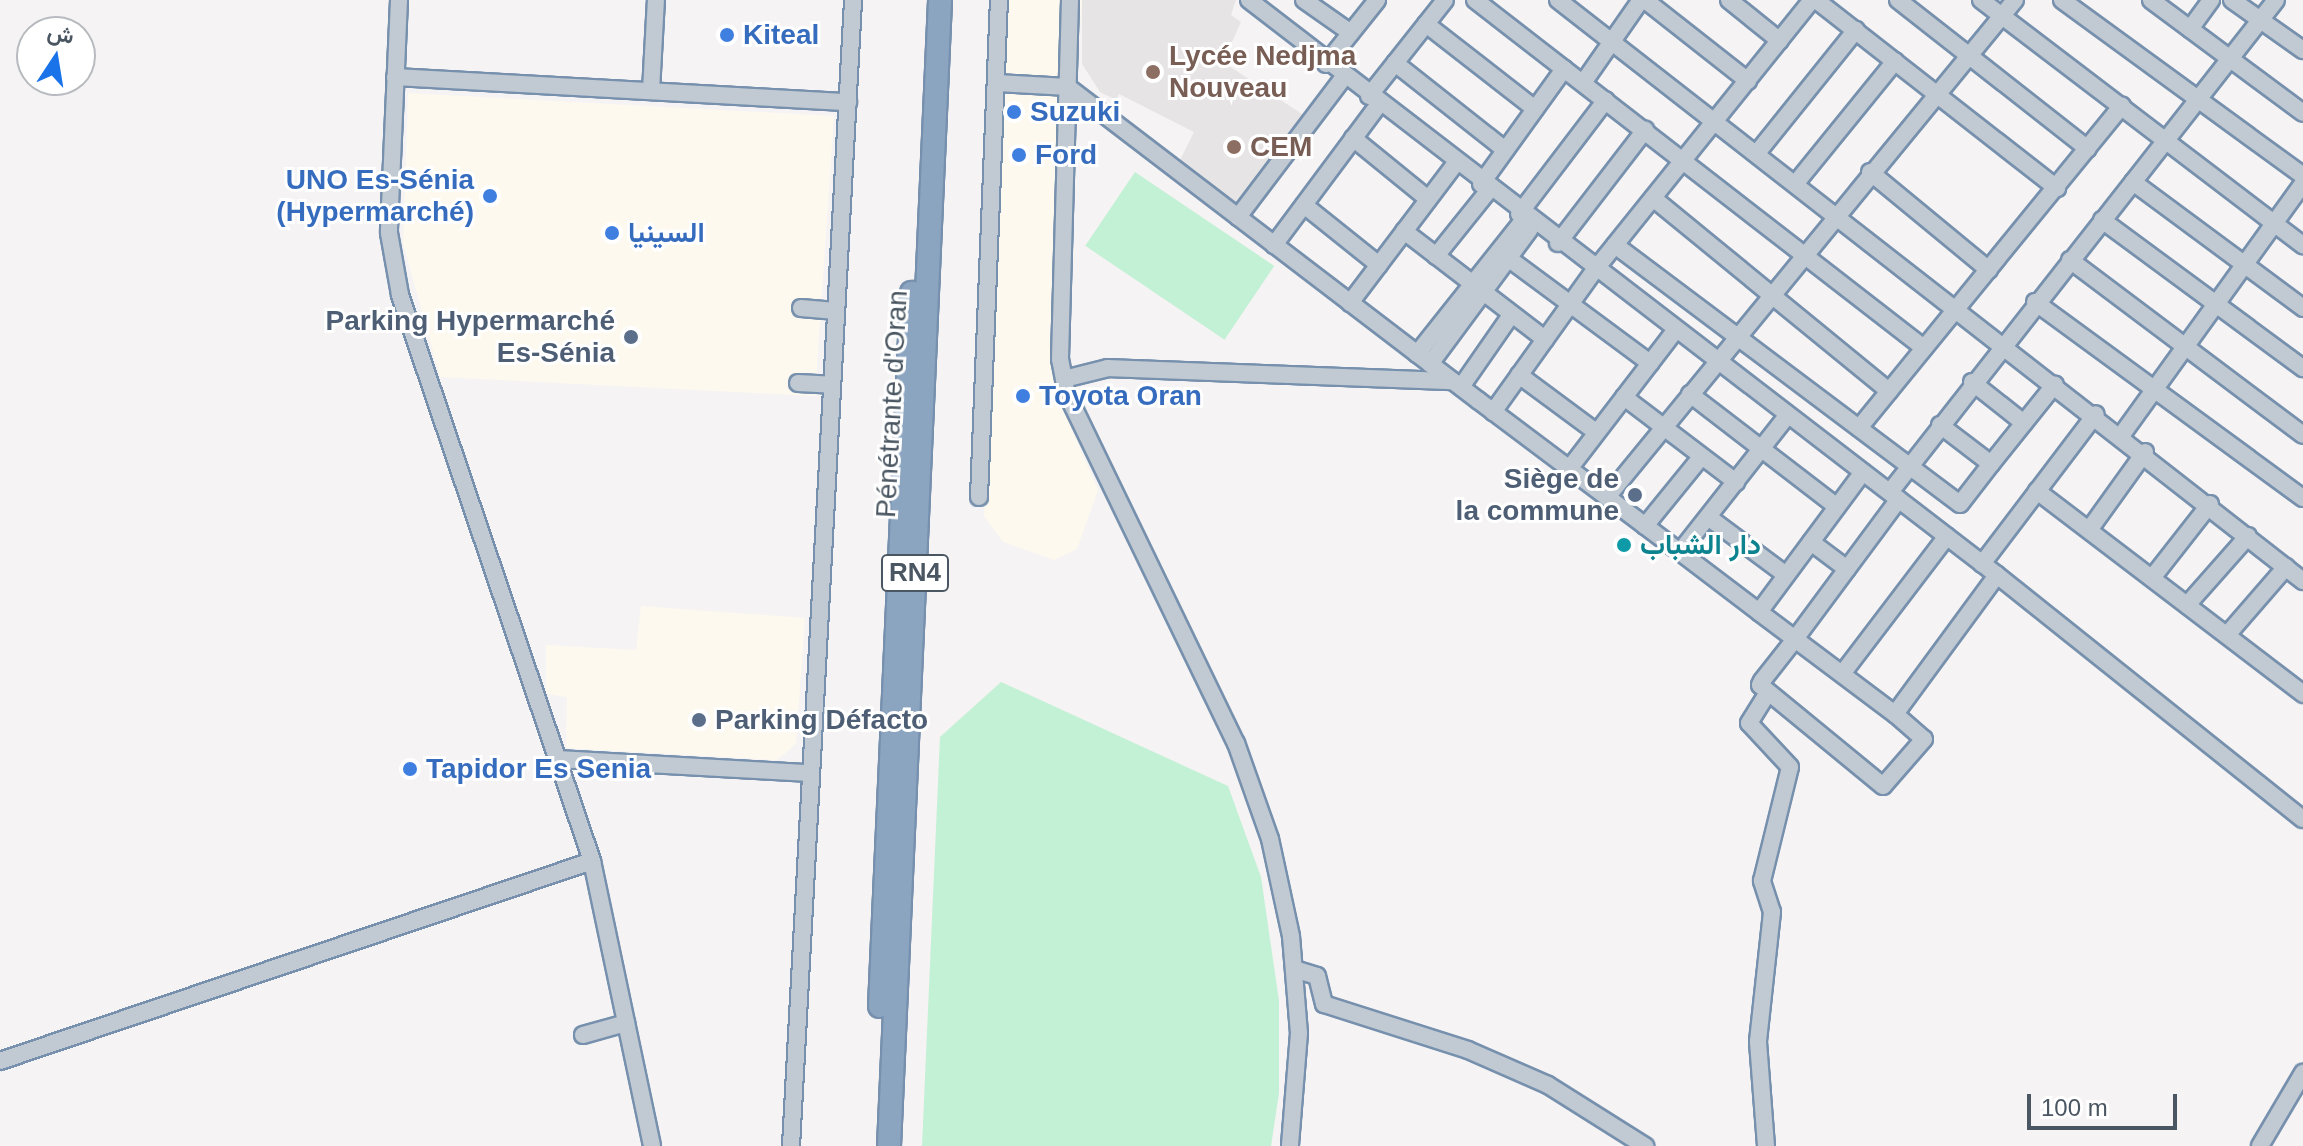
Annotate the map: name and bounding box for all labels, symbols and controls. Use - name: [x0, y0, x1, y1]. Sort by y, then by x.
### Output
- north arrow: [16, 16, 96, 96]
- place label: Kiteal: [743, 18, 819, 52]
- text: ش: [45, 19, 76, 49]
- marker: Kiteal: [718, 26, 736, 44]
- place label: Lycée Nedjma Nouveau: [1169, 39, 1356, 105]
- marker: Lycée Nedjma Nouveau: [1144, 63, 1162, 81]
- place label: Suzuki: [1030, 95, 1120, 129]
- marker: Suzuki: [1005, 103, 1023, 121]
- place label: CEM: [1250, 130, 1312, 164]
- place label: Ford: [1035, 138, 1097, 172]
- marker: CEM: [1225, 138, 1243, 156]
- marker: Ford: [1010, 146, 1028, 164]
- place label: UNO Es-Sénia (Hypermarché): [276, 163, 474, 229]
- marker: UNO Es-Sénia (Hypermarché): [481, 187, 499, 205]
- place label: السينيا: [628, 216, 705, 250]
- marker: السينيا: [603, 224, 621, 242]
- street label: Pénétrante d'Oran: [869, 289, 915, 519]
- place label: Parking Hypermarché Es-Sénia: [326, 304, 615, 370]
- marker: Parking Hypermarché Es-Sénia: [622, 328, 640, 346]
- place label: Toyota Oran: [1039, 379, 1202, 413]
- marker: Toyota Oran: [1014, 387, 1032, 405]
- place label: Siège de la commune: [1456, 462, 1619, 528]
- marker: Siège de la commune: [1626, 486, 1644, 504]
- place label: دار الشباب: [1640, 528, 1761, 562]
- marker: دار الشباب: [1615, 536, 1633, 554]
- road number: RN4: [879, 551, 951, 595]
- place label: Parking Défacto: [715, 703, 928, 737]
- marker: Parking Défacto: [690, 711, 708, 729]
- place label: Tapidor Es Senia: [426, 752, 651, 786]
- marker: Tapidor Es Senia: [401, 760, 419, 778]
- scale bar: [2031, 1078, 2181, 1128]
- text: 100 m: [2041, 1094, 2108, 1121]

